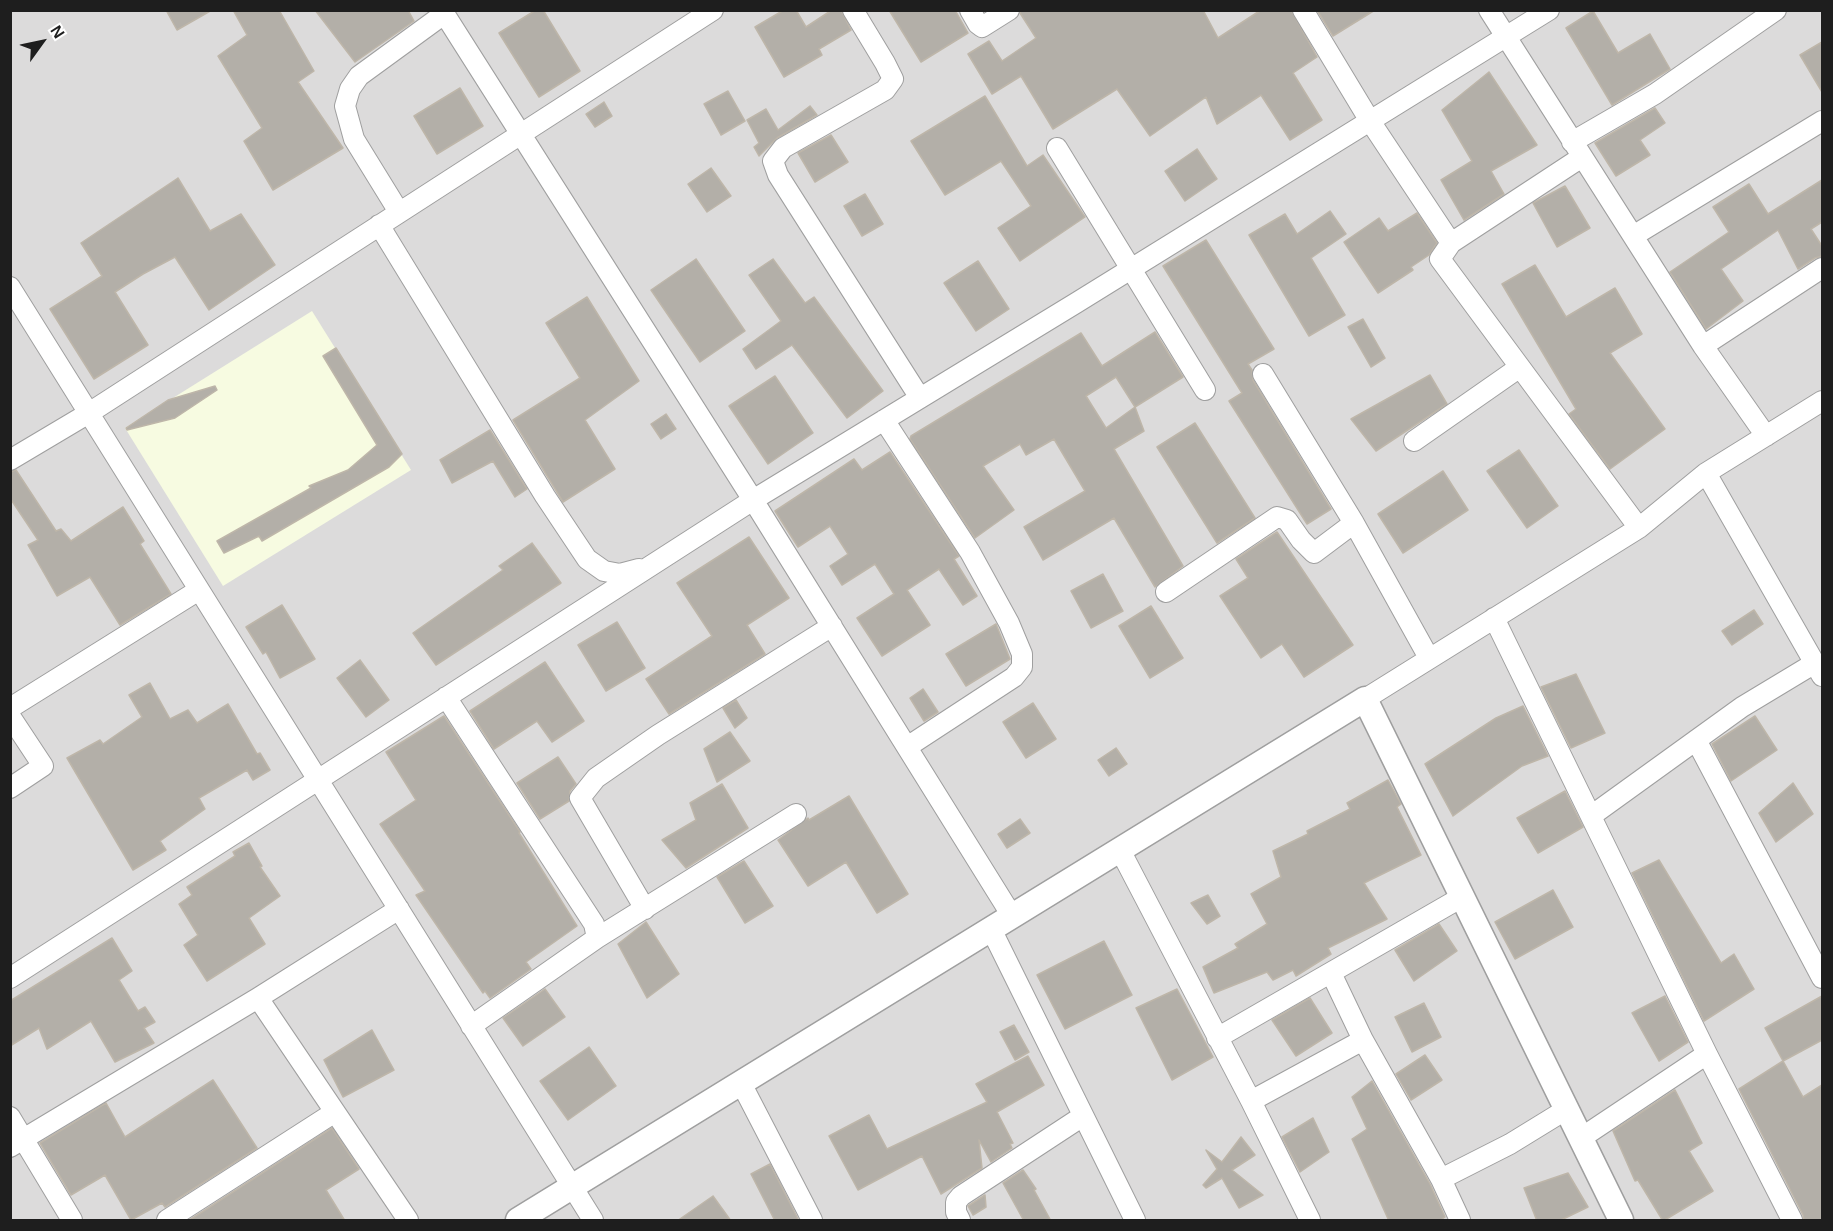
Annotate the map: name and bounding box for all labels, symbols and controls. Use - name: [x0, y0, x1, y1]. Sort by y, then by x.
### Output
- north arrow: [12, 12, 72, 72]
- text: N: [47, 22, 68, 41]

